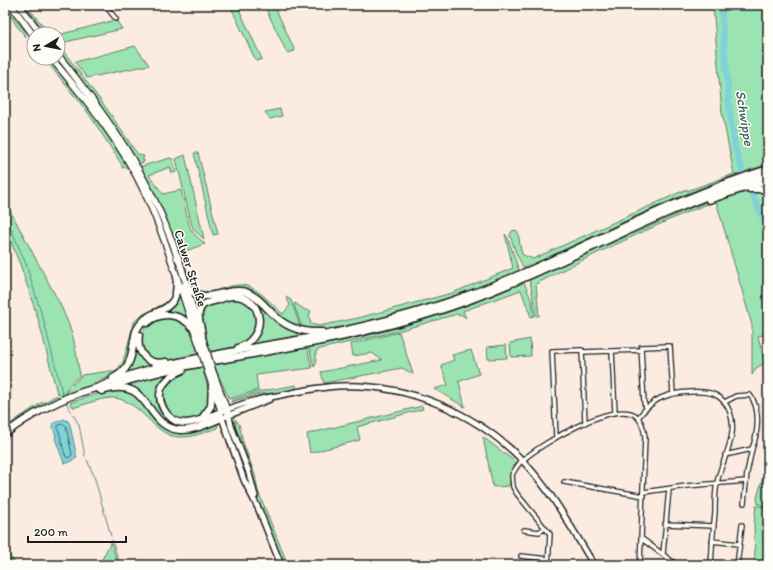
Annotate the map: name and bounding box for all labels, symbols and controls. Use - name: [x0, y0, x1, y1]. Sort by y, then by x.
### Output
- north arrow: [26, 26, 66, 66]
- text: N: [30, 43, 44, 52]
- water label: Schwippe: [732, 89, 757, 148]
- street label: Calwer Straße: [171, 228, 210, 308]
- scale bar: [28, 518, 126, 544]
- text: 200 m: [34, 525, 68, 539]

